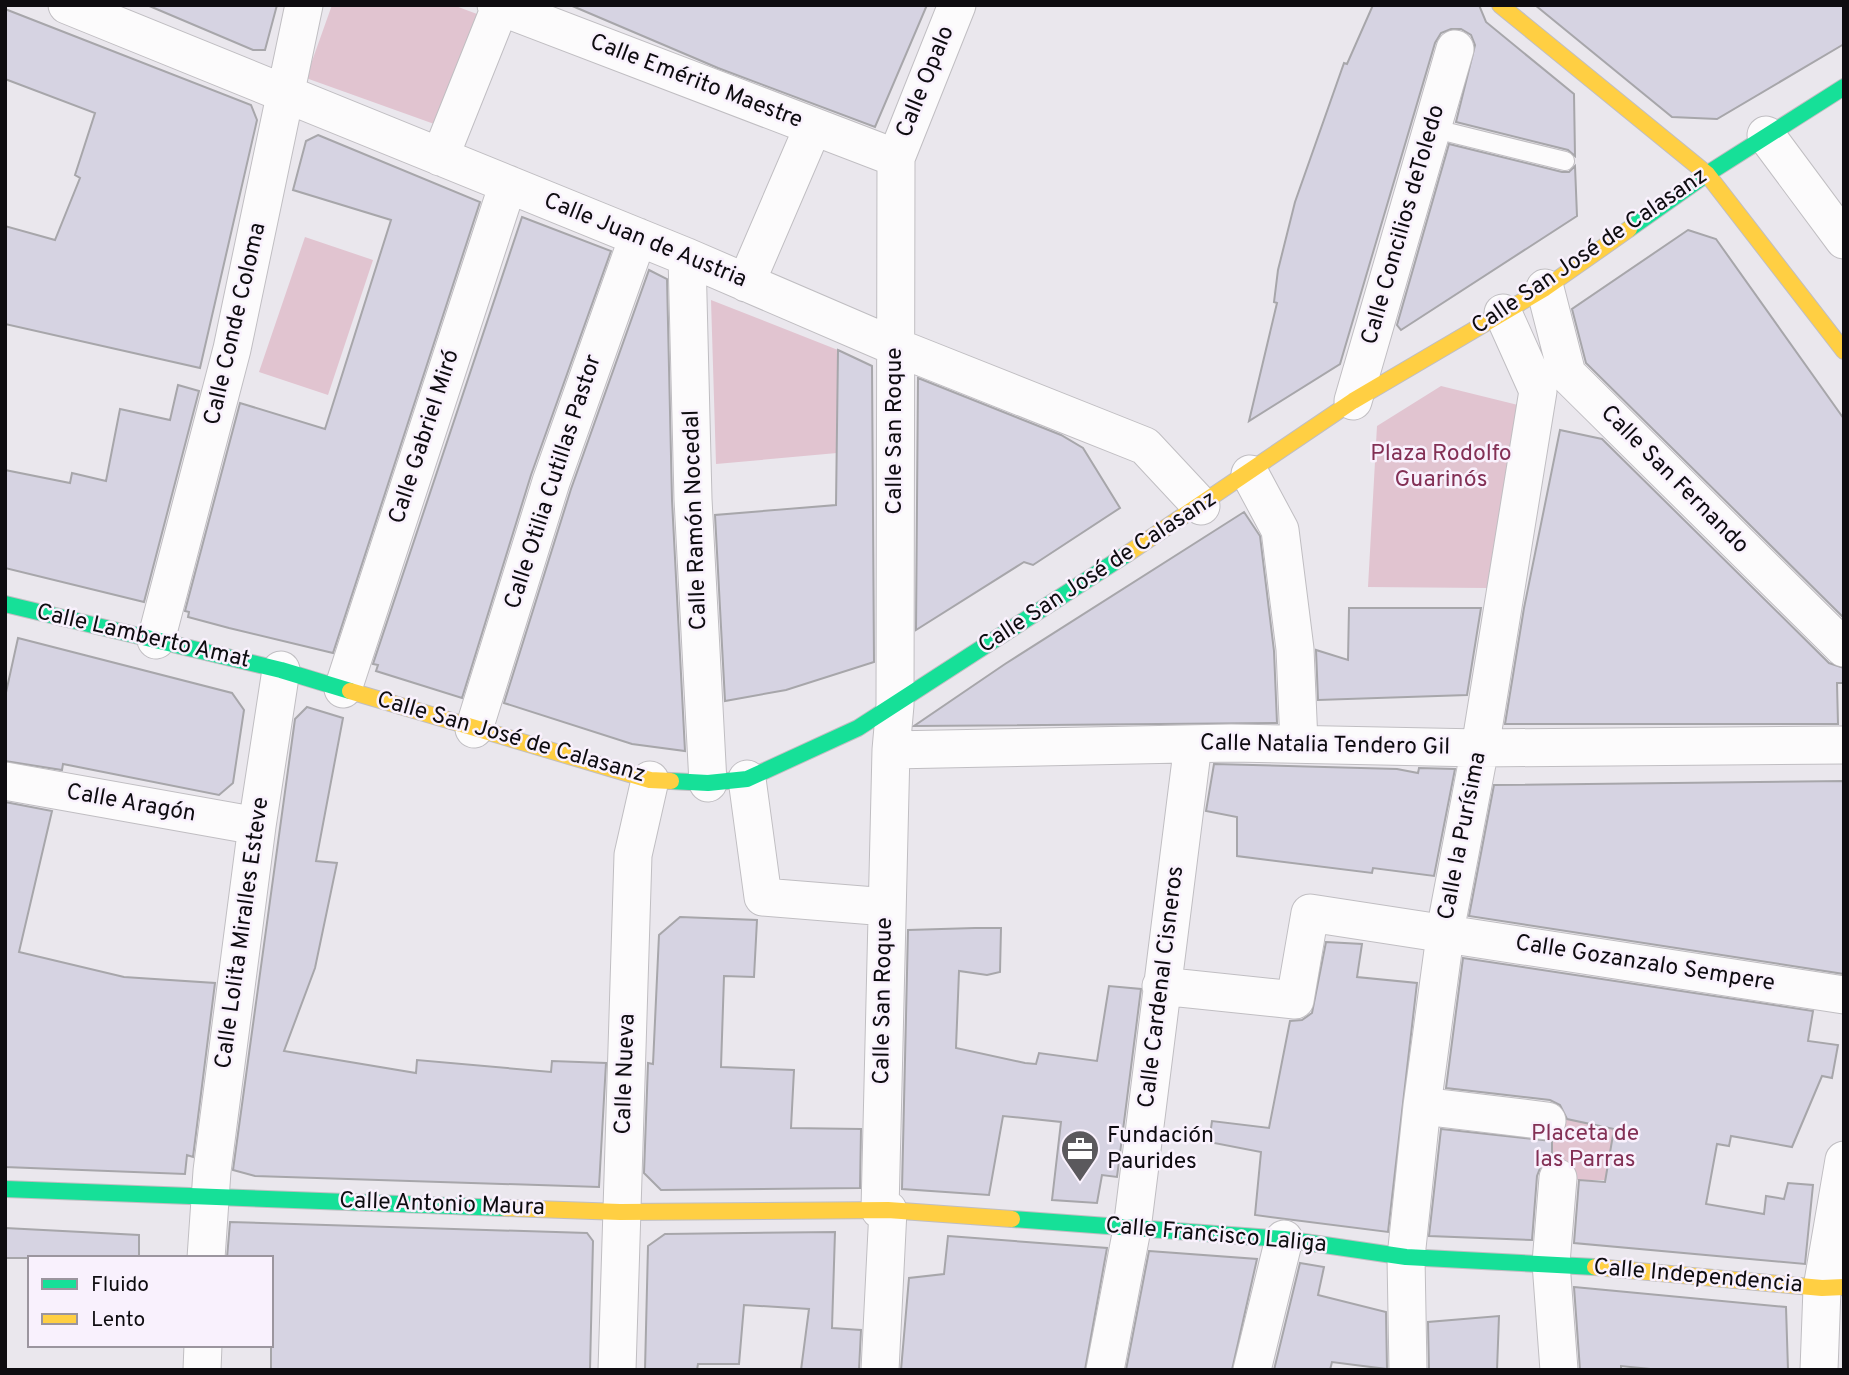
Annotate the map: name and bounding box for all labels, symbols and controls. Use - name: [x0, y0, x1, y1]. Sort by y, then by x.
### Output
- street label: Calle Opalo: [890, 22, 962, 142]
- street label: Calle Emérito Maestre: [586, 28, 806, 136]
- street label: Calle Concilios deToledo: [1356, 102, 1452, 348]
- street label: Calle San José de Calasanz: [1467, 162, 1713, 342]
- street label: Calle Juan de Austria: [539, 187, 751, 295]
- street label: Calle Conde Coloma: [199, 220, 273, 428]
- street label: Calle Gabriel Miró: [383, 346, 467, 528]
- street label: Calle San Roque: [881, 347, 910, 515]
- street label: Calle Otilia Cutillas Pastor: [499, 351, 609, 613]
- street label: Calle San Fernando: [1594, 400, 1754, 560]
- street label: Calle Ramón Nocedal: [678, 409, 714, 631]
- park label: Plaza Rodolfo Guarinós: [1370, 440, 1512, 495]
- street label: Calle San José de Calasanz: [973, 485, 1223, 661]
- street label: Calle Lamberto Amat: [33, 598, 253, 676]
- street label: Calle San José de Calasanz: [373, 686, 649, 790]
- street label: Calle Natalia Tendero Gil: [1200, 729, 1450, 763]
- street label: Calle la Purísima: [1432, 749, 1494, 923]
- street label: Calle Aragón: [64, 778, 198, 830]
- street label: Calle Lolita Miralles Esteve: [210, 795, 276, 1071]
- street label: Calle Cardenal Cisneros: [1133, 864, 1191, 1110]
- street label: Calle San Roque: [868, 917, 900, 1085]
- street label: Calle Gozanzalo Sempere: [1513, 929, 1777, 999]
- street label: Calle Nueva: [609, 1013, 643, 1135]
- park label: Placeta de las Parras: [1531, 1120, 1639, 1175]
- place label: Fundación Paurides: [1107, 1122, 1214, 1177]
- office icon: Fundación Paurides: [1059, 1128, 1101, 1183]
- street label: Calle Antonio Maura: [339, 1187, 545, 1223]
- street label: Calle Francisco Laliga: [1104, 1212, 1328, 1260]
- street label: Calle Independencia: [1592, 1253, 1804, 1301]
- legend: [28, 1256, 273, 1347]
- text: Fluido: [91, 1272, 149, 1299]
- text: Lento: [91, 1307, 145, 1334]

